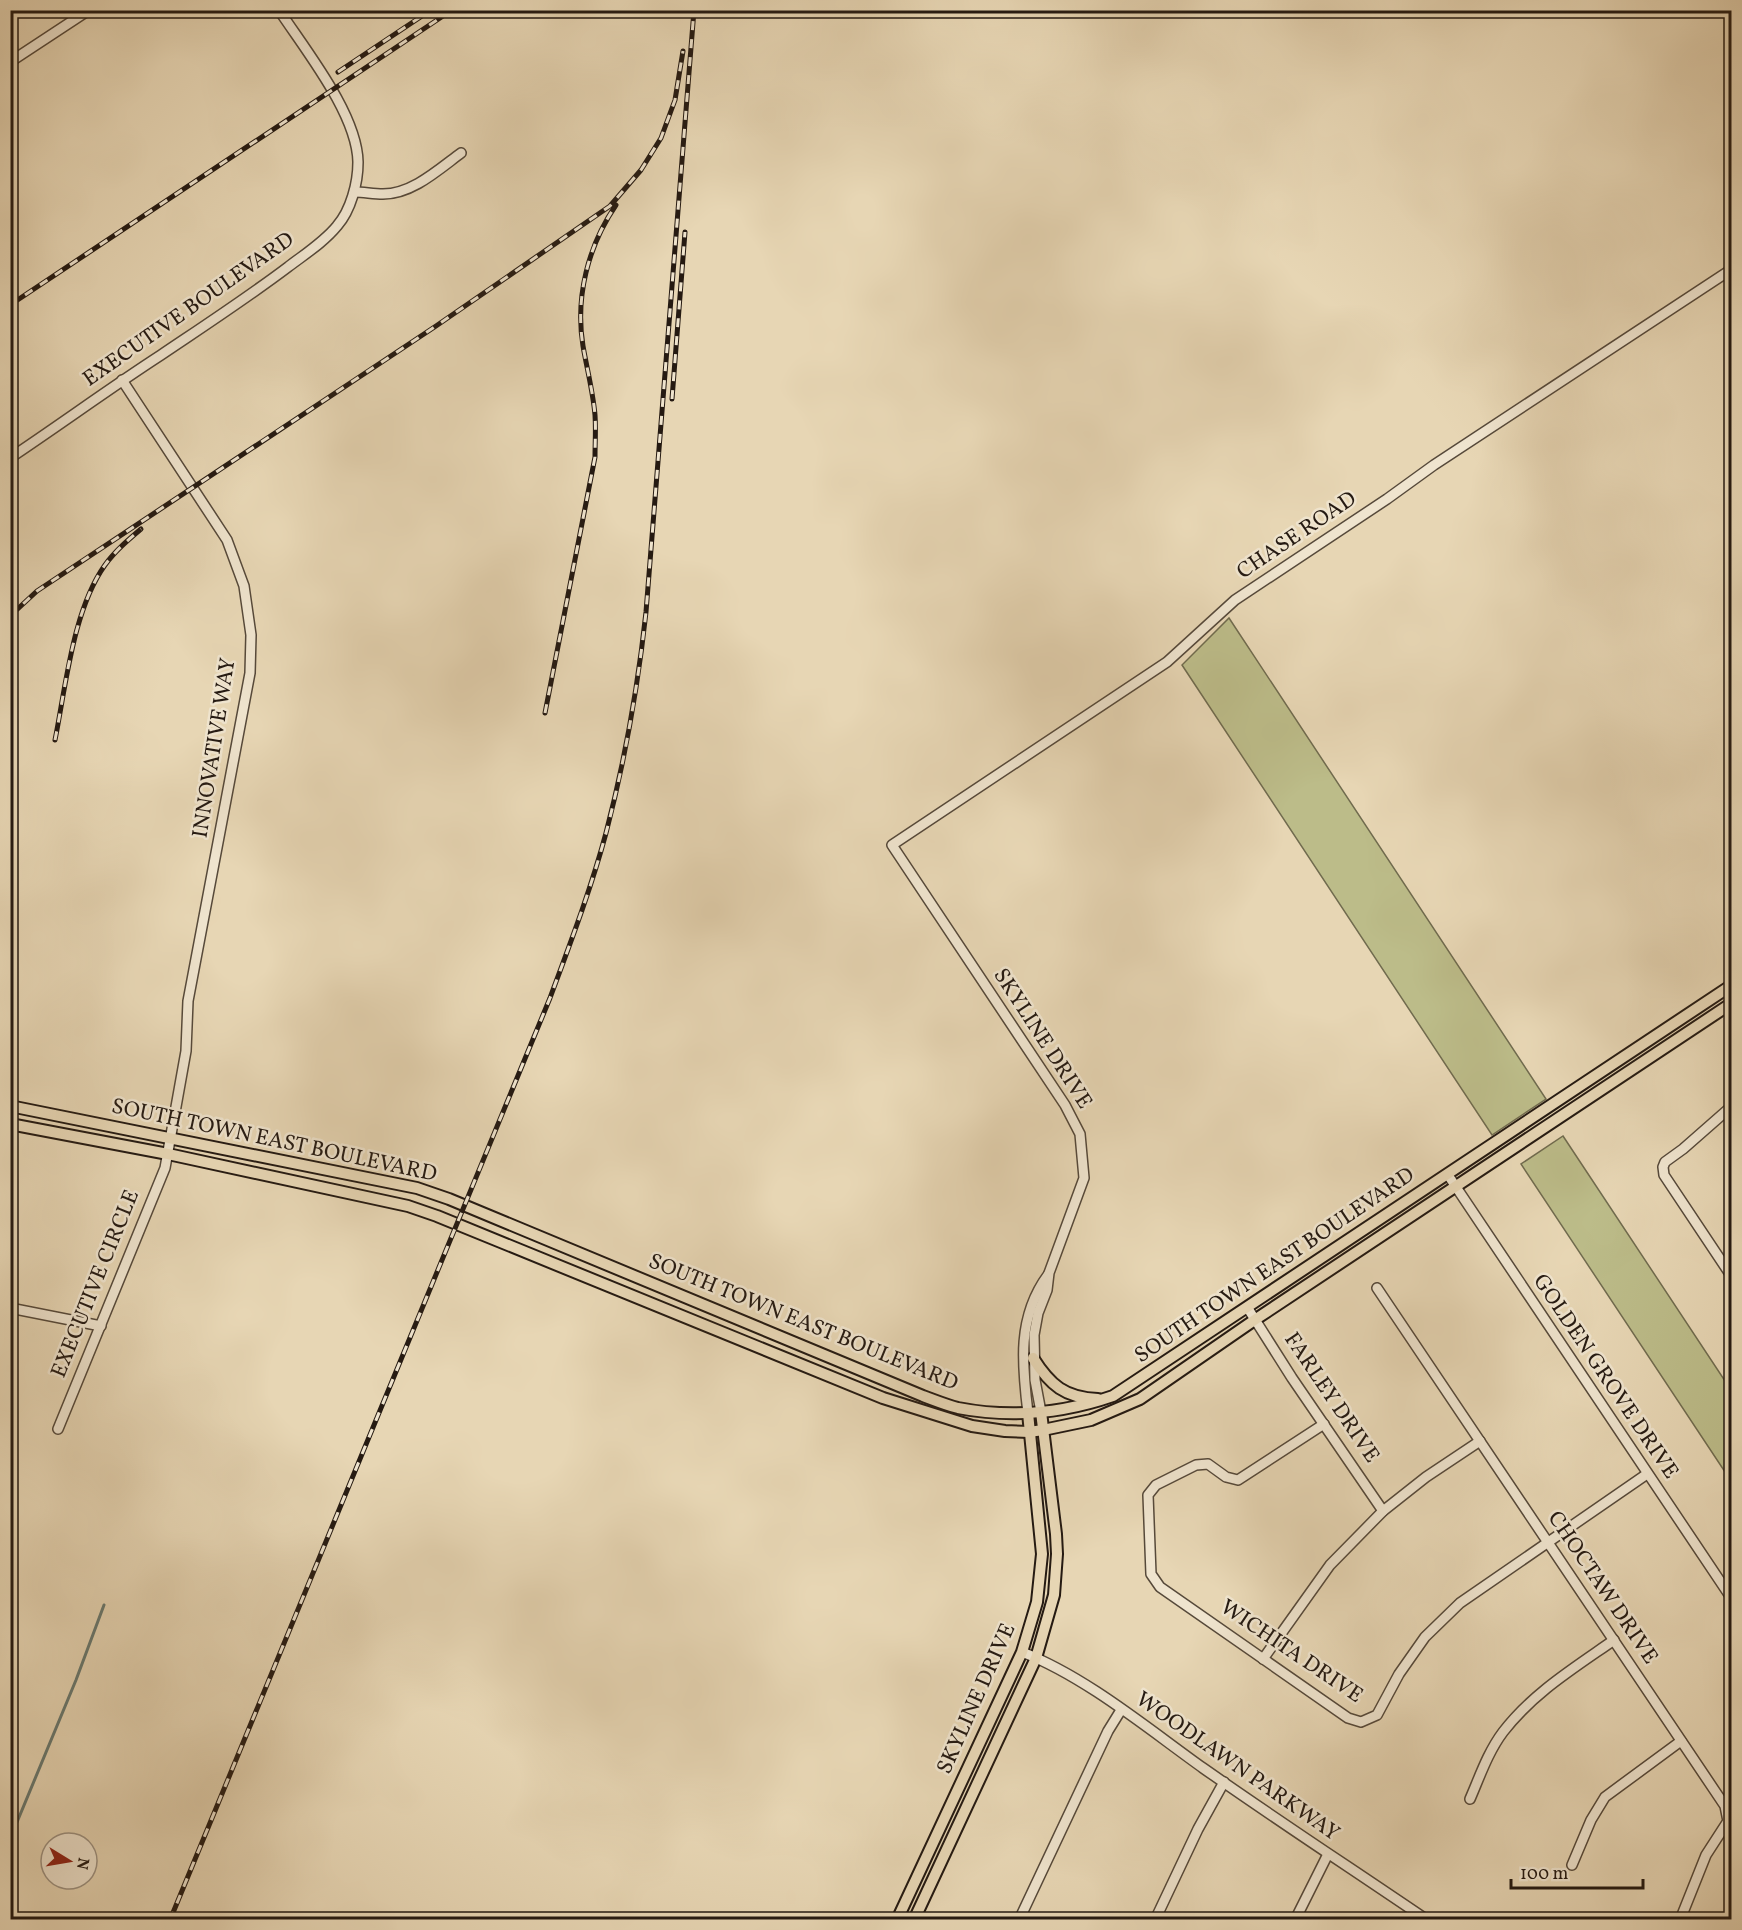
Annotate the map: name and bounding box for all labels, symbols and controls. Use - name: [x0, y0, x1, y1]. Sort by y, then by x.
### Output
- street label: EXECUTIVE BOULEVARD: [77, 225, 301, 395]
- street label: CHASE ROAD: [1231, 484, 1363, 588]
- street label: INNOVATIVE WAY: [185, 656, 245, 840]
- street label: SKYLINE DRIVE: [985, 963, 1099, 1115]
- street label: SOUTH TOWN EAST BOULEVARD: [109, 1091, 439, 1191]
- street label: SOUTH TOWN EAST BOULEVARD: [1129, 1160, 1421, 1372]
- street label: EXECUTIVE CIRCLE: [44, 1185, 148, 1383]
- street label: SOUTH TOWN EAST BOULEVARD: [643, 1246, 963, 1400]
- street label: GOLDEN GROVE DRIVE: [1525, 1268, 1685, 1486]
- street label: FARLEY DRIVE: [1276, 1327, 1386, 1469]
- street label: CHOCTAW DRIVE: [1539, 1505, 1665, 1671]
- street label: WICHITA DRIVE: [1213, 1593, 1369, 1711]
- street label: SKYLINE DRIVE: [930, 1619, 1024, 1779]
- street label: WOODLAWN PARKWAY: [1129, 1685, 1345, 1849]
- north arrow: [39, 1831, 99, 1891]
- scale bar: [1511, 1852, 1643, 1890]
- text: N: [70, 1856, 94, 1872]
- text: 100 m: [1520, 1862, 1569, 1887]

